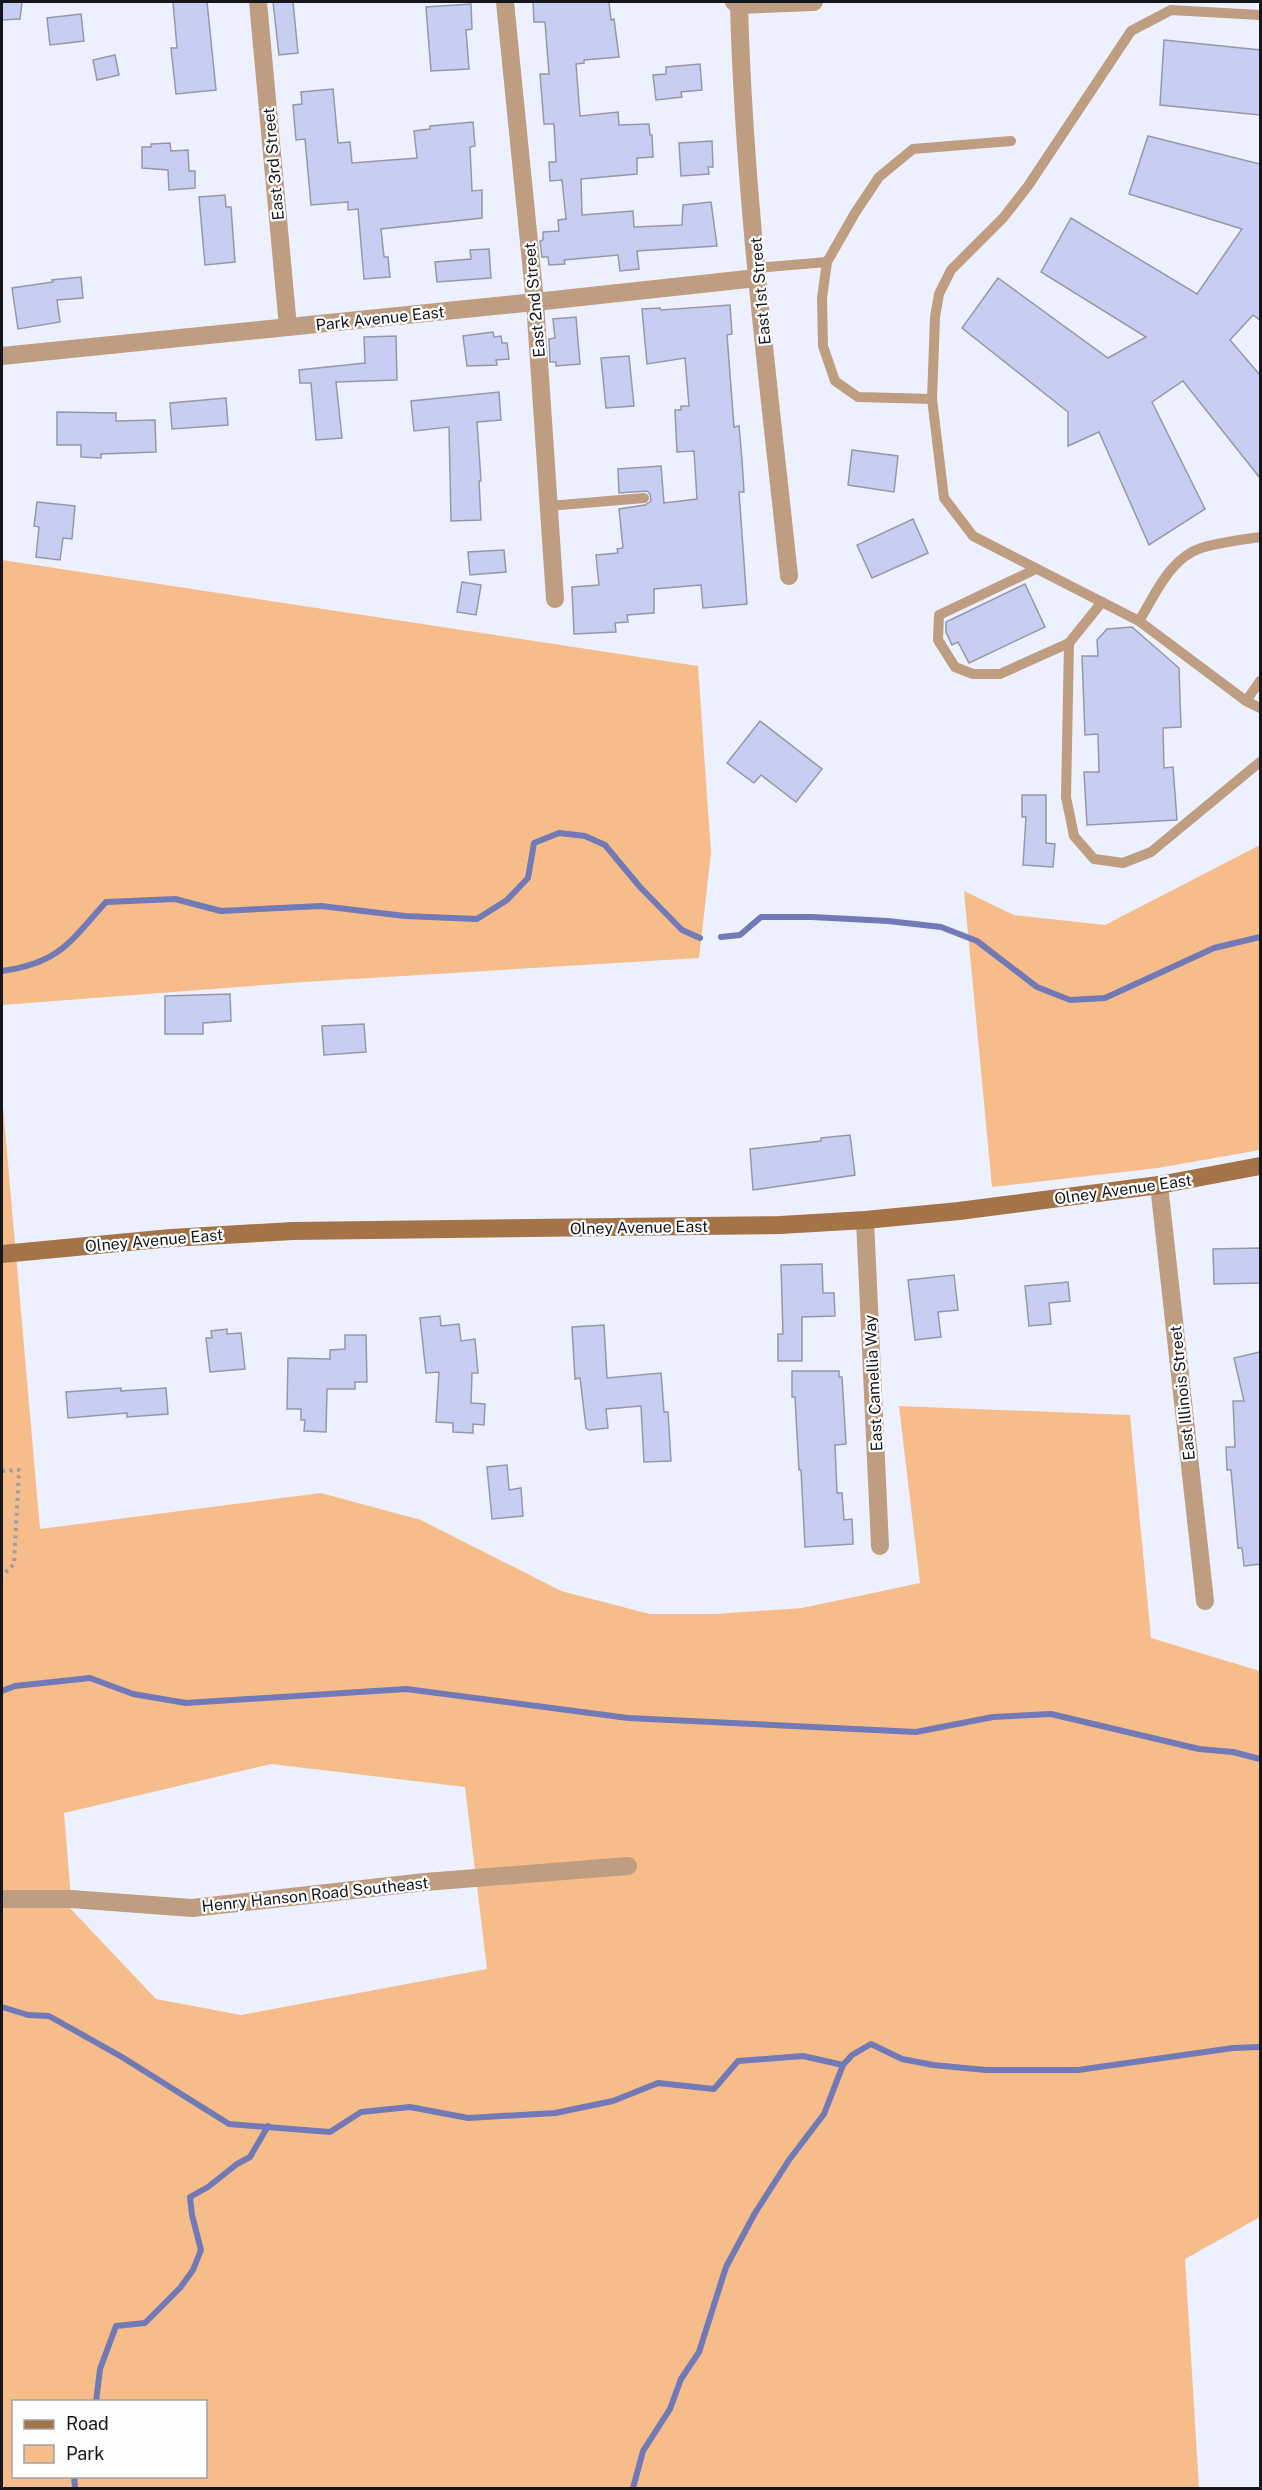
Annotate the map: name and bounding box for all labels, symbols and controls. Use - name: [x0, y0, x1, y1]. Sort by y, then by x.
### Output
- street label: East 3rd Street: [259, 107, 288, 221]
- street label: East 1st Street: [746, 236, 775, 346]
- street label: East 2nd Street: [520, 242, 549, 358]
- street label: Park Avenue East: [315, 302, 445, 335]
- street label: Olney Avenue East: [1053, 1170, 1193, 1209]
- street label: Olney Avenue East: [570, 1217, 708, 1238]
- street label: Olney Avenue East: [84, 1225, 224, 1256]
- street label: East Camellia Way: [860, 1314, 887, 1452]
- street label: East Illinois Street: [1166, 1325, 1199, 1461]
- street label: Henry Hanson Road Southeast: [201, 1873, 429, 1916]
- legend: [12, 2400, 207, 2478]
- text: Road: [66, 2413, 109, 2434]
- text: Park: [66, 2443, 104, 2464]

